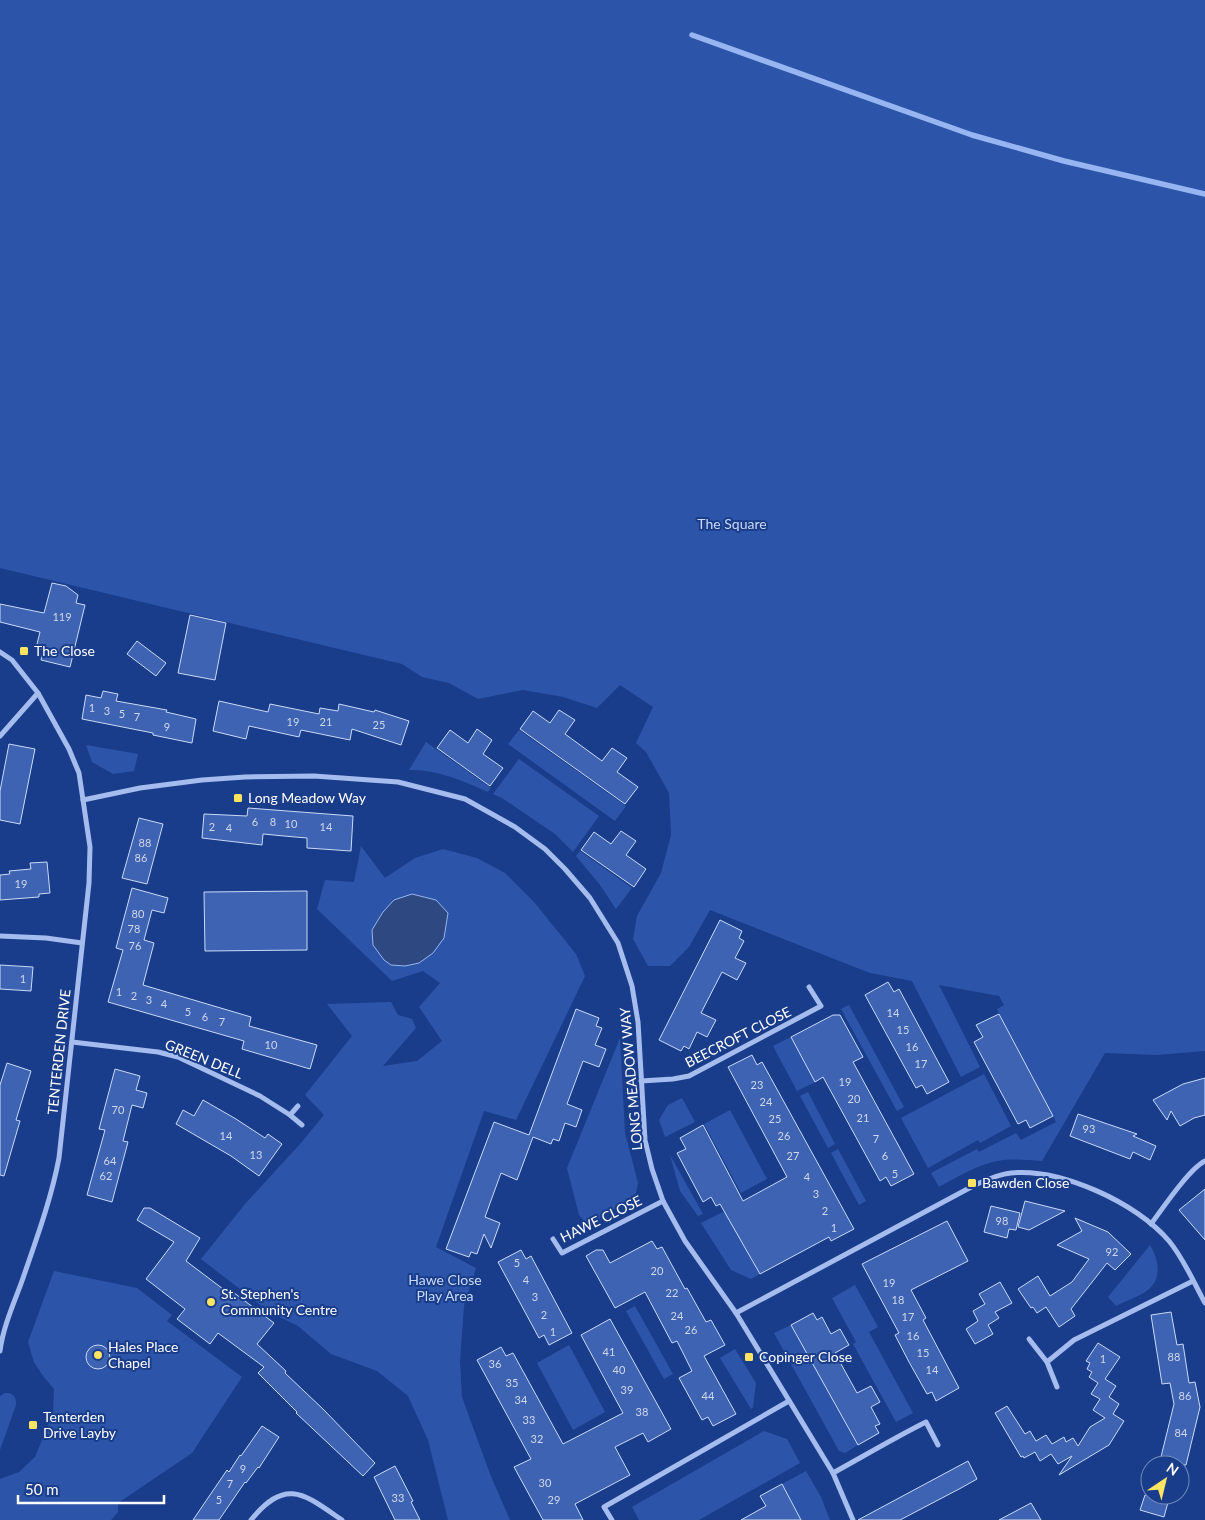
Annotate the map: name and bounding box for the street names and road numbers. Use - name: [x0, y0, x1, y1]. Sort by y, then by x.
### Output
- street label: TENTERDEN DRIVE: [43, 988, 74, 1116]
- street label: BEECROFT CLOSE: [682, 1003, 794, 1071]
- street label: LONG MEADOW WAY: [616, 1007, 645, 1151]
- street label: GREEN DELL: [163, 1035, 246, 1082]
- street label: HAWE CLOSE: [557, 1191, 644, 1246]

